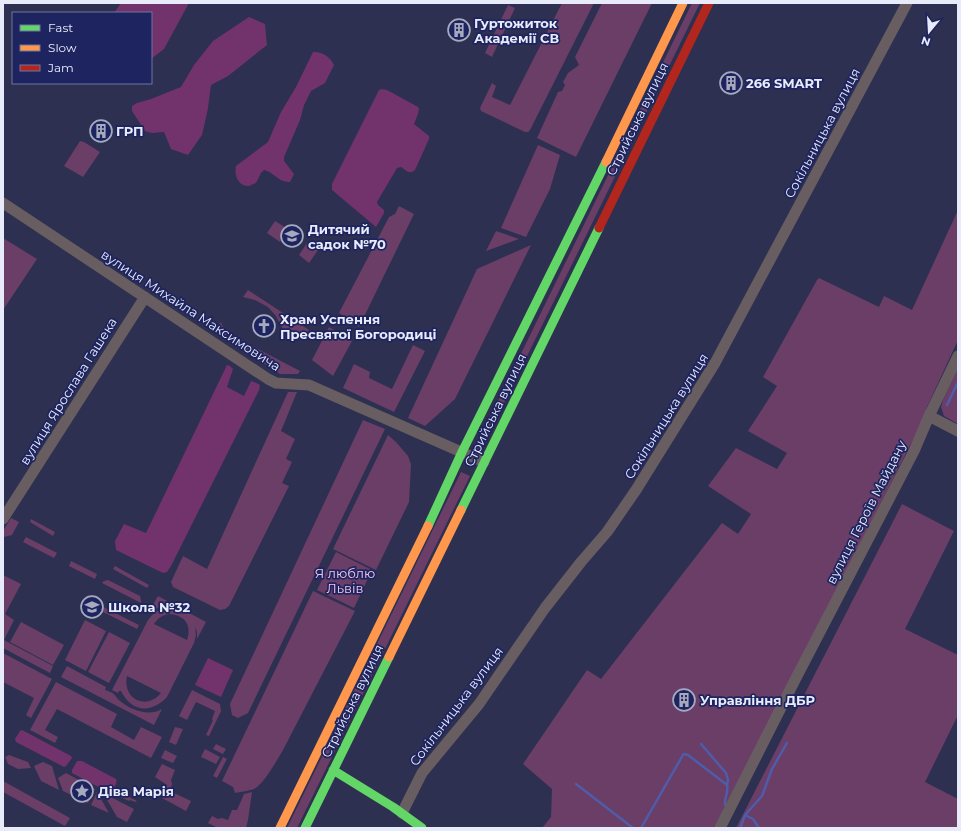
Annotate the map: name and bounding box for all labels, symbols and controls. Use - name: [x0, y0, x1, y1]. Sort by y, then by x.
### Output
- legend: [12, 12, 152, 84]
- north arrow: [909, 12, 949, 52]
- place label: Гуртожиток Академії СВ: [474, 15, 560, 46]
- building icon: Гуртожиток Академії СВ: [446, 17, 472, 43]
- text: Fast: [48, 20, 73, 35]
- text: N: [920, 33, 932, 50]
- text: Slow: [48, 40, 77, 55]
- text: Jam: [47, 60, 74, 75]
- street label: Стрийська вулиця: [603, 60, 671, 178]
- street label: Сокільницька вулиця: [781, 65, 863, 201]
- building icon: 266 SMART: [718, 70, 744, 96]
- place label: 266 SMART: [746, 75, 822, 91]
- building icon: ГРП: [88, 118, 114, 144]
- place label: ГРП: [116, 123, 144, 139]
- place label: Дитячий садок №70: [308, 221, 386, 252]
- school or university icon: Дитячий садок №70: [279, 223, 305, 249]
- street label: вулиця Михайла Максимовича: [98, 246, 284, 374]
- place label: Храм Успення Пресвятої Богородиці: [280, 311, 437, 342]
- church icon: Храм Успення Пресвятої Богородиці: [251, 313, 277, 339]
- street label: вулиця Ярослава Гашека: [16, 315, 120, 467]
- street label: Сокільницька вулиця: [621, 350, 711, 482]
- street label: Стрийська вулиця: [461, 351, 529, 469]
- street label: вулиця Героїв Майдану: [823, 437, 910, 587]
- park label: Я люблю Львів: [315, 565, 375, 596]
- school or university icon: Школа №32: [79, 594, 105, 620]
- place label: Школа №32: [108, 599, 190, 615]
- street label: Стрийська вулиця: [318, 642, 386, 760]
- street label: Сокільницька вулиця: [406, 643, 506, 769]
- building icon: Управління ДБР: [671, 687, 697, 713]
- place label: Управління ДБР: [700, 692, 816, 708]
- place icon: Діва Марія: [69, 778, 95, 804]
- place label: Діва Марія: [98, 783, 174, 799]

